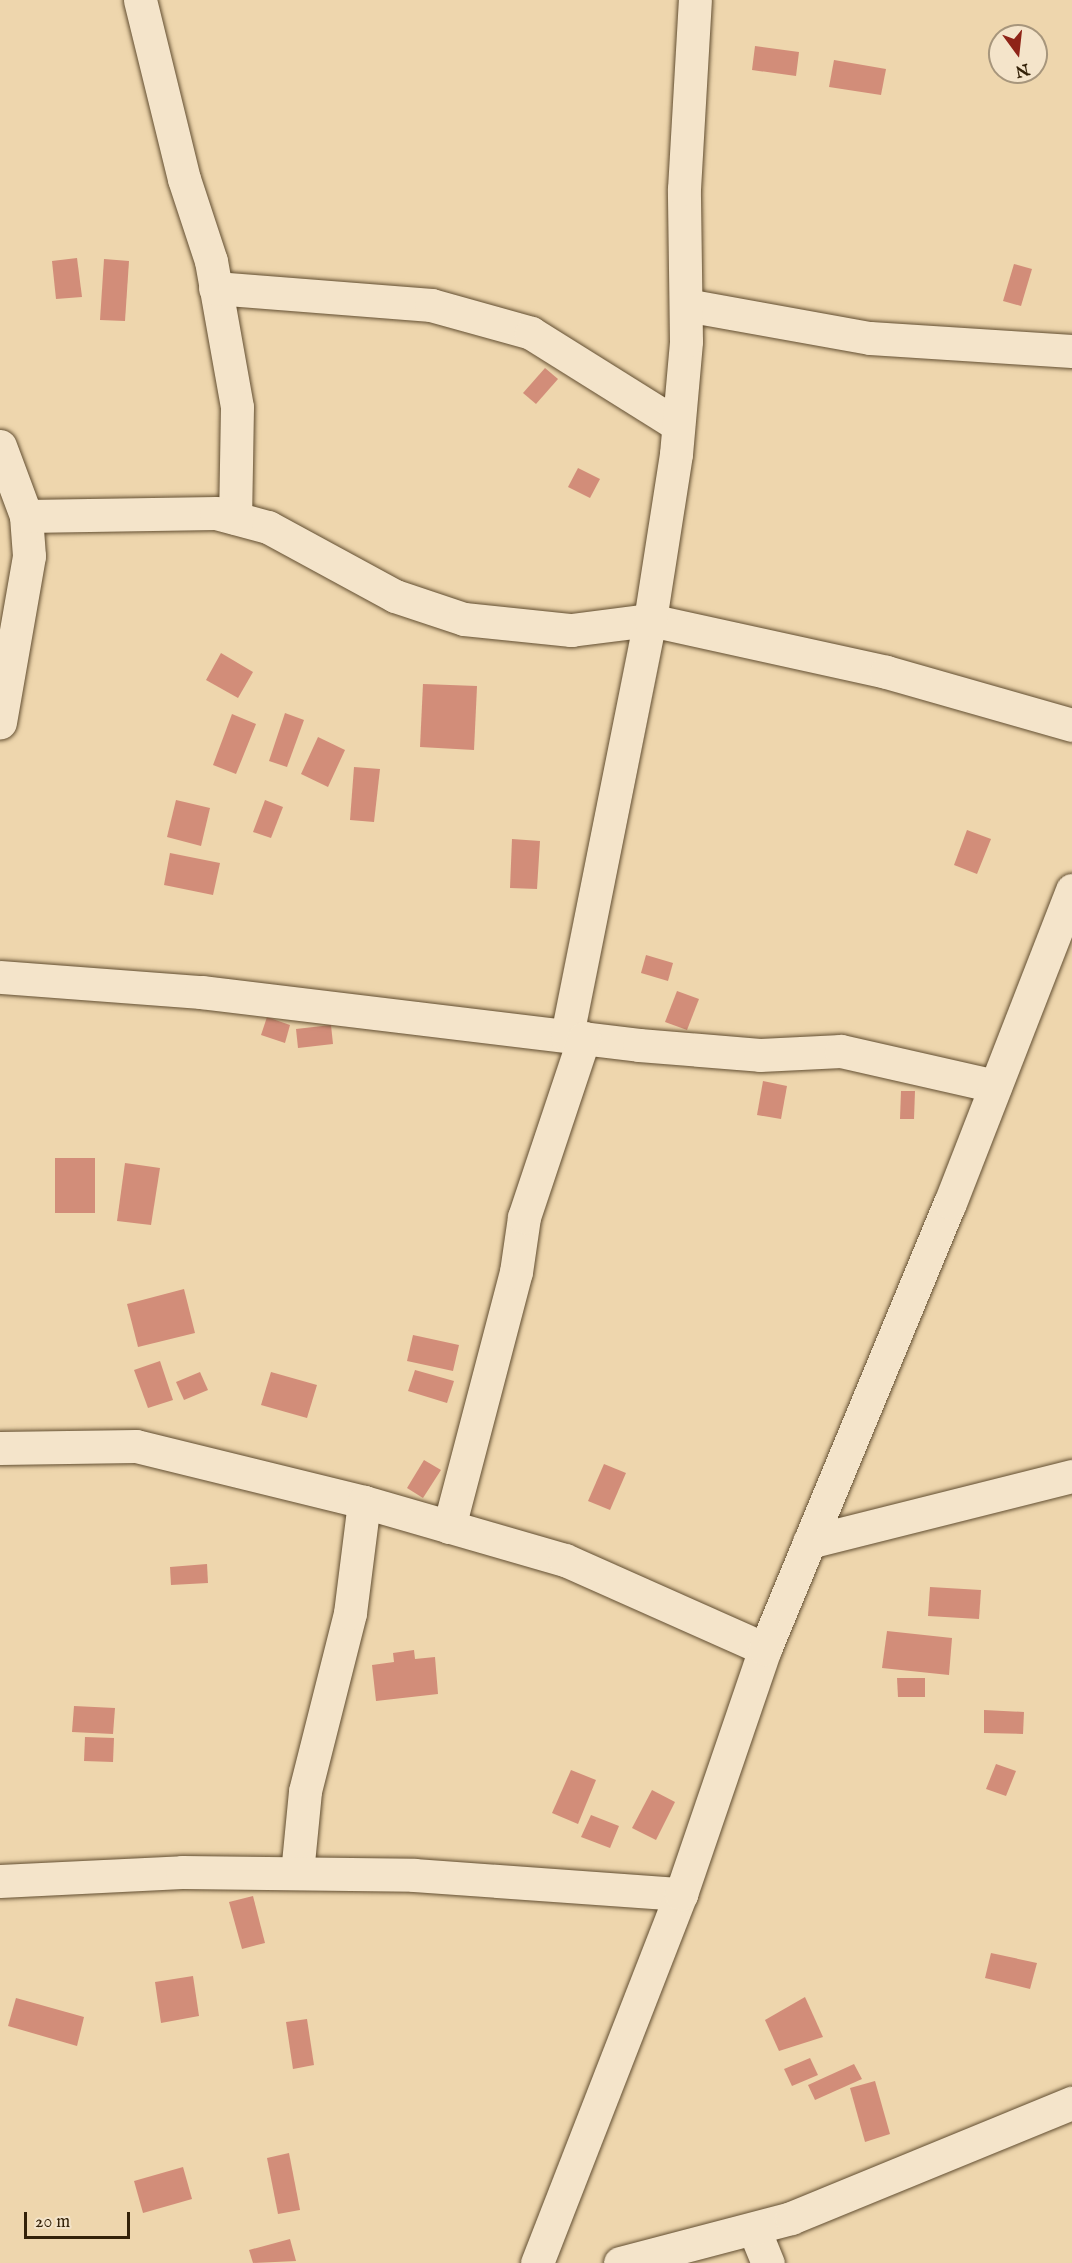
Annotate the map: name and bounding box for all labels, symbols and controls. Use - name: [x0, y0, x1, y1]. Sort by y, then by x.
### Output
- north arrow: [988, 24, 1048, 84]
- text: N: [1013, 58, 1031, 81]
- scale bar: [27, 2200, 134, 2238]
- text: 20 m: [35, 2211, 70, 2234]

